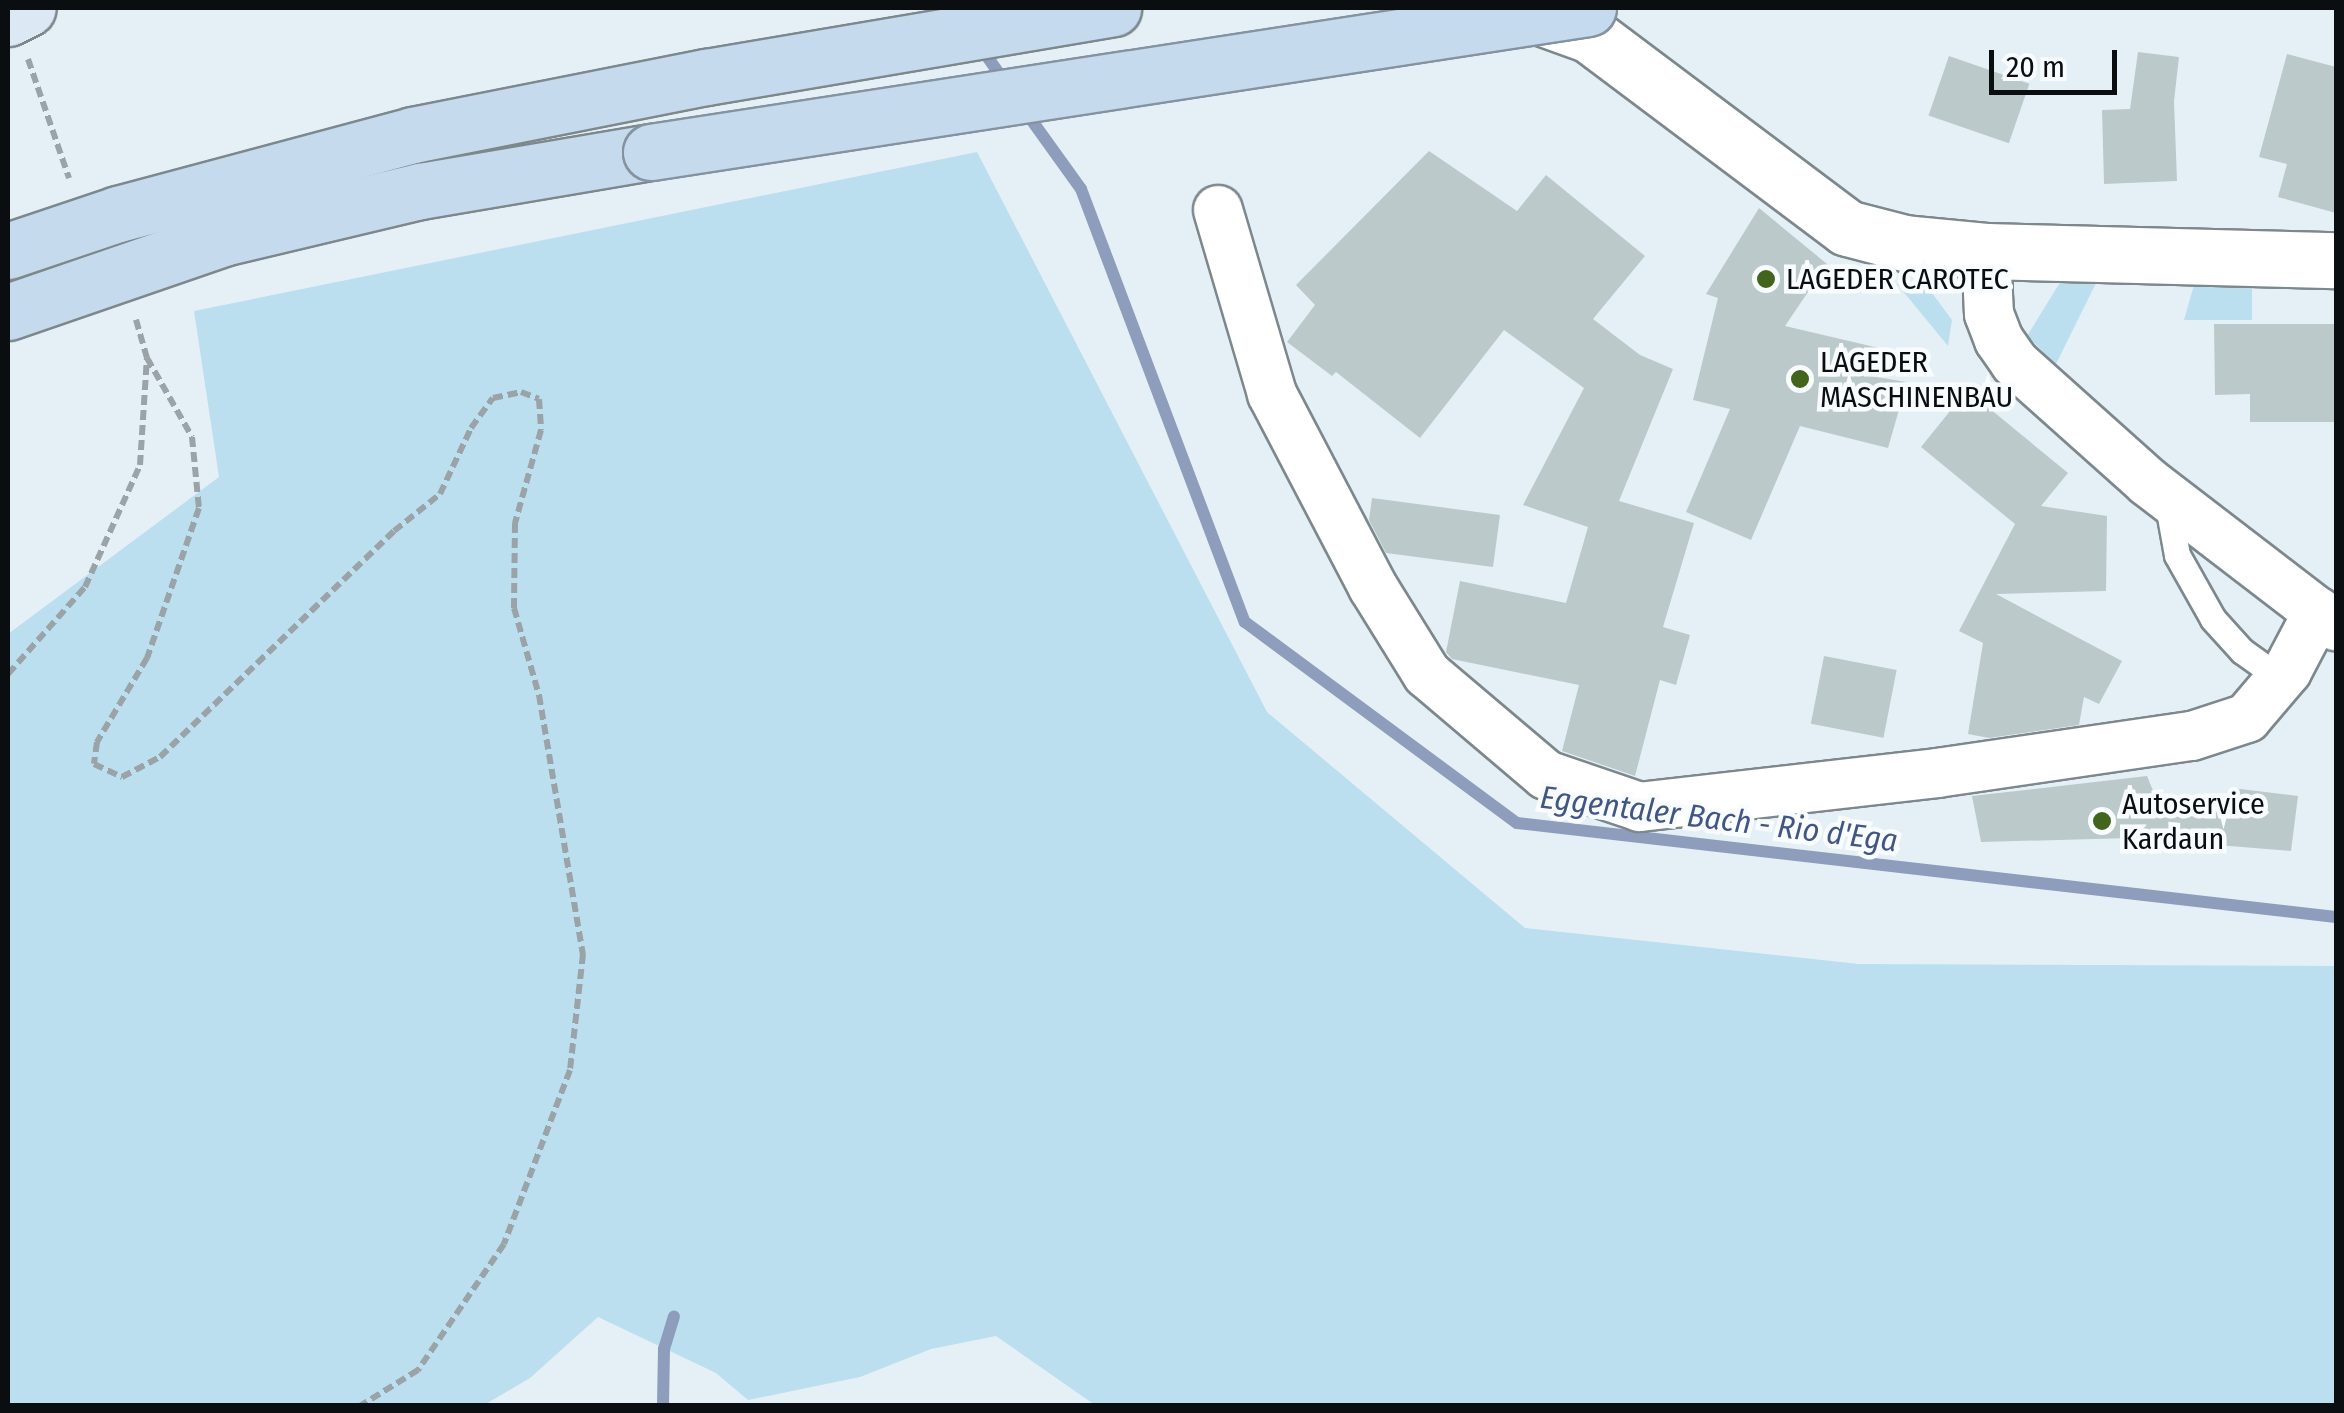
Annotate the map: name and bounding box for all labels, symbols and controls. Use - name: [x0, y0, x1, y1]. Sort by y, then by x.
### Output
- scale bar: [1994, 30, 2122, 92]
- text: 20 m: [2006, 49, 2065, 85]
- place label: LAGEDER CAROTEC: [1786, 261, 2009, 297]
- marker: LAGEDER CAROTEC: [1755, 268, 1777, 290]
- place label: LAGEDER MASCHINENBAU: [1820, 344, 2013, 414]
- marker: LAGEDER MASCHINENBAU: [1789, 368, 1811, 390]
- water label: Eggentaler Bach - Rio d'Ega: [1538, 778, 1900, 860]
- place label: Autoservice Kardaun: [2122, 786, 2265, 856]
- marker: Autoservice Kardaun: [2091, 810, 2113, 832]

